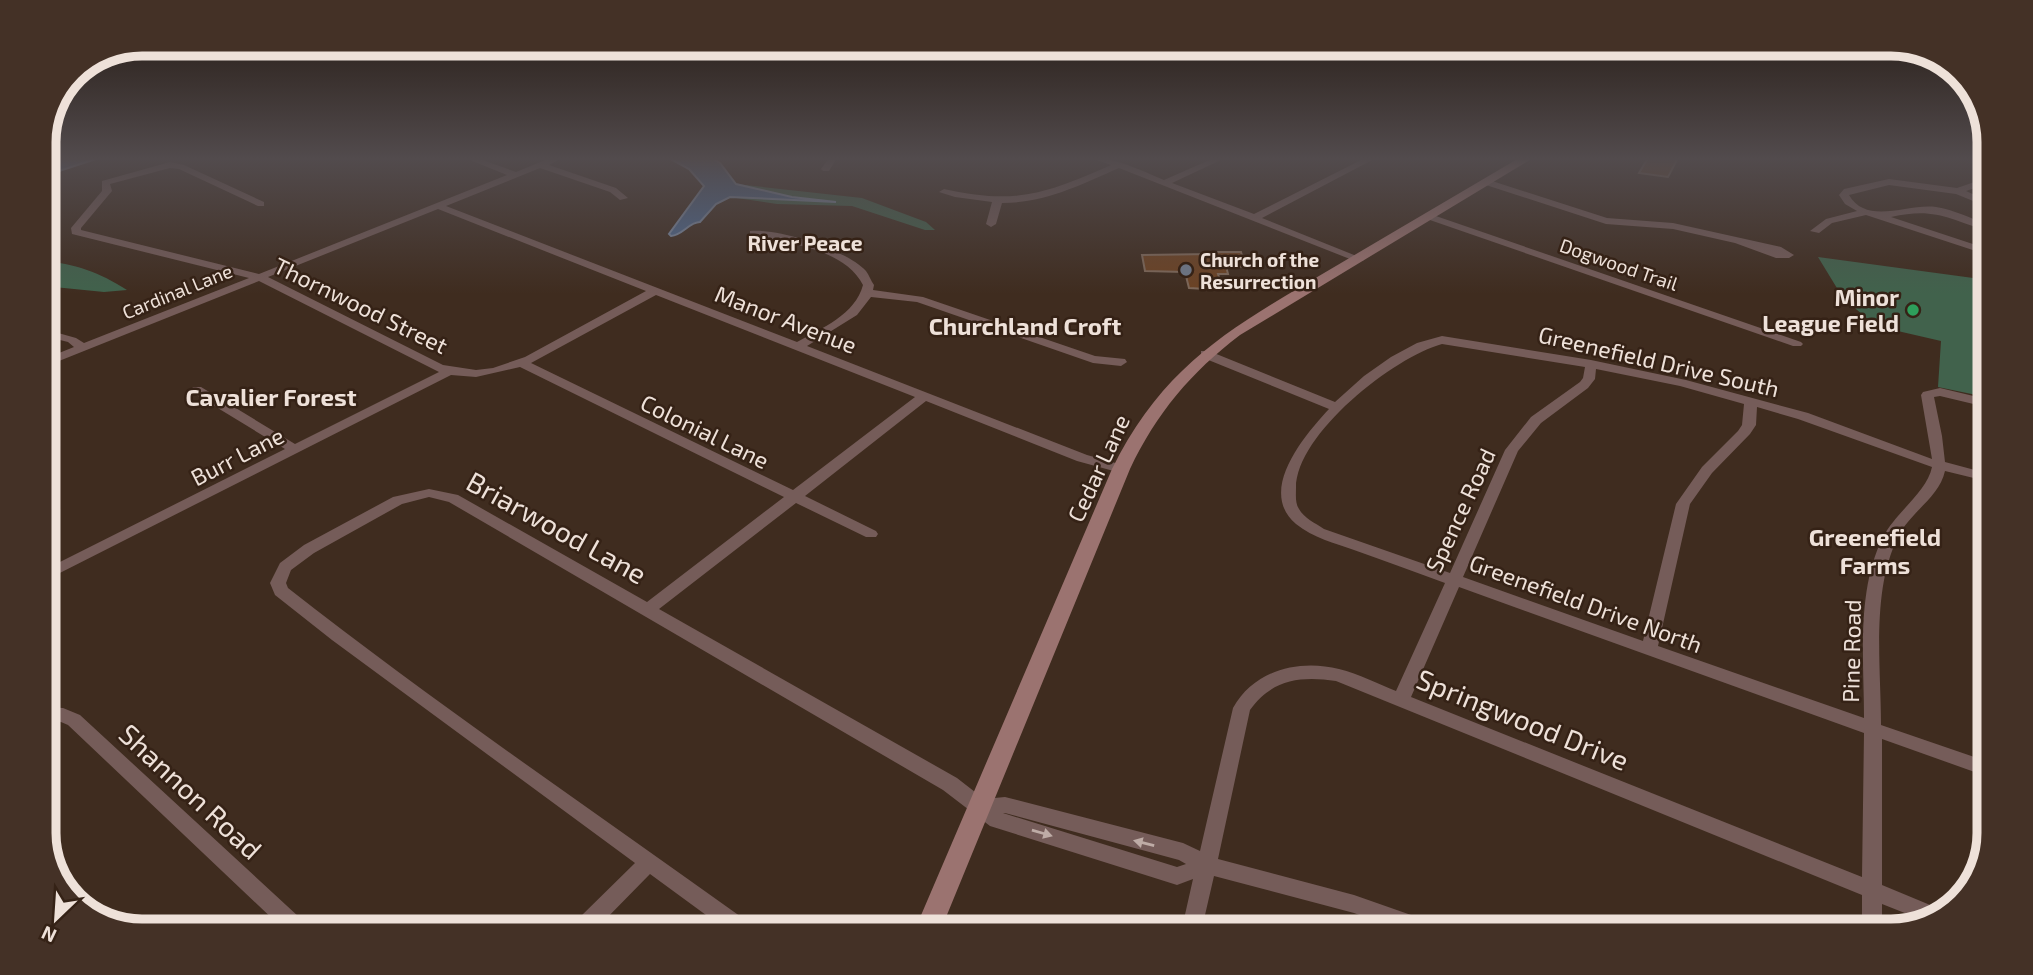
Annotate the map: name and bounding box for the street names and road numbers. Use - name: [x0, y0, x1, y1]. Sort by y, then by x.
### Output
- street label: Dogwood Trail: [1557, 233, 1681, 295]
- street label: Thornwood Street: [270, 251, 453, 359]
- street label: Cardinal Lane: [119, 258, 235, 324]
- street label: Manor Avenue: [711, 279, 861, 359]
- street label: Greenefield Drive South: [1536, 320, 1782, 402]
- street label: Colonial Lane: [636, 388, 774, 474]
- street label: Cedar Lane: [1061, 410, 1135, 526]
- street label: Burr Lane: [186, 421, 288, 491]
- street label: Spence Road: [1419, 444, 1501, 576]
- street label: Briarwood Lane: [461, 464, 653, 590]
- street label: Greenefield Drive North: [1466, 548, 1706, 658]
- street label: Pine Road: [1836, 599, 1866, 703]
- street label: Springwood Drive: [1412, 661, 1634, 777]
- street label: Shannon Road: [113, 716, 269, 866]

